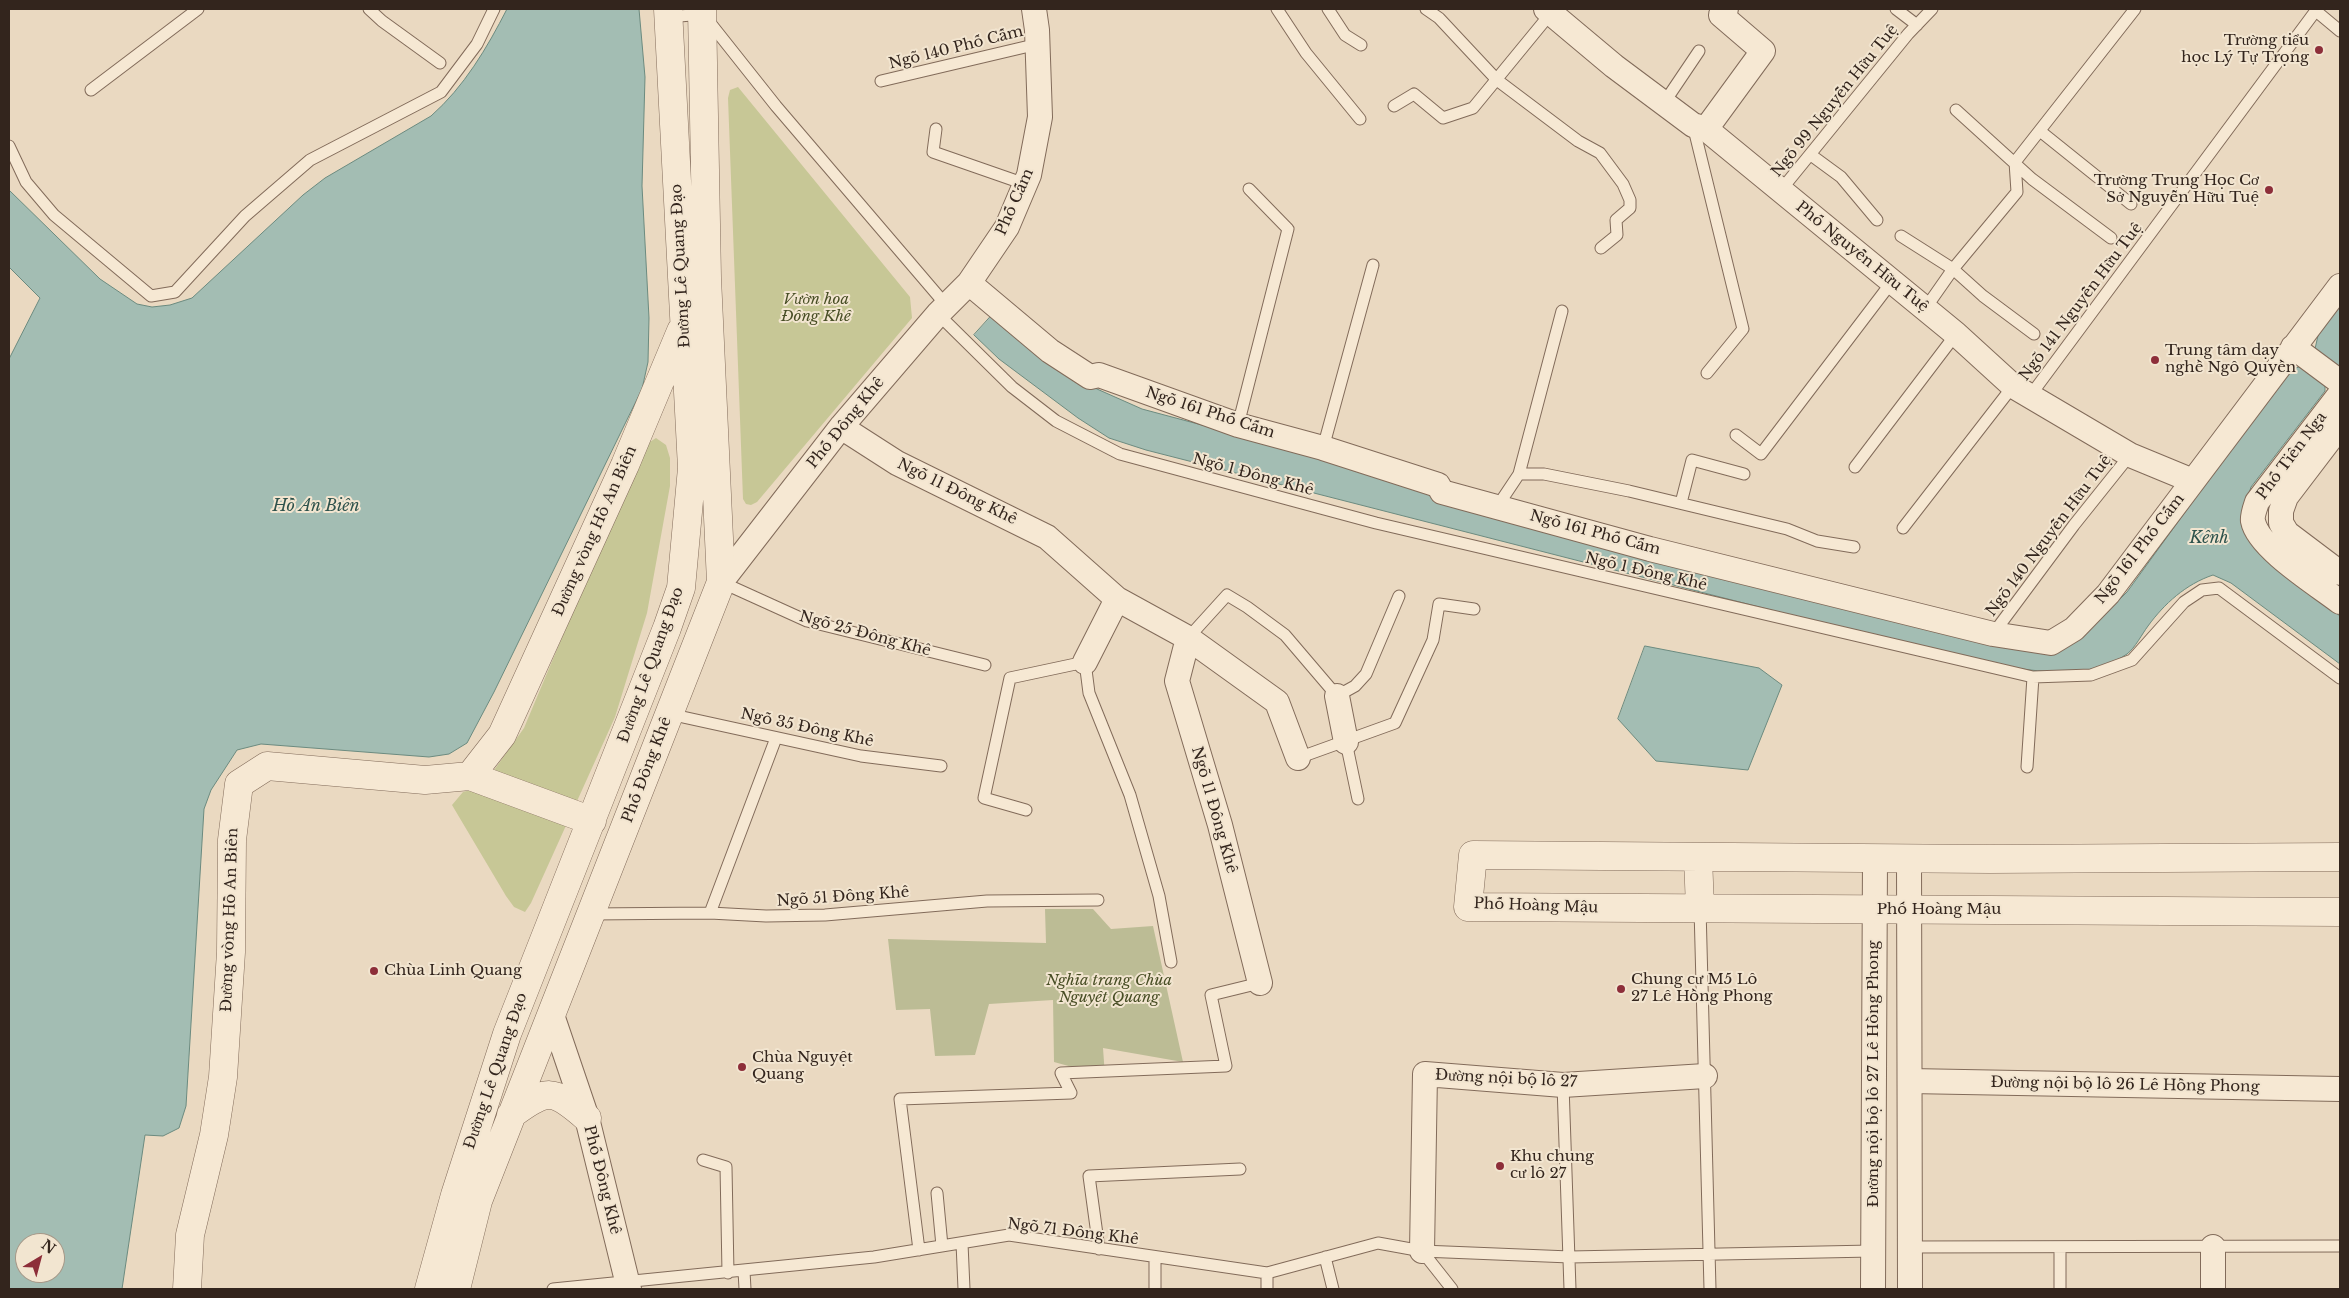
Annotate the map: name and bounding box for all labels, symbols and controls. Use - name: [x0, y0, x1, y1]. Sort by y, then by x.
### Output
- street label: Ngõ 99 Nguyễn Hữu Tuệ: [1768, 21, 1902, 181]
- street label: Ngõ 140 Phố Cấm: [887, 23, 1025, 73]
- place label: Trường tiểu học Lý Tự Trọng: [2181, 32, 2309, 67]
- marker: Trường tiểu học Lý Tự Trọng: [2313, 44, 2325, 56]
- street label: Phố Cấm: [992, 166, 1038, 238]
- place label: Trường Trung Học Cơ Sở Nguyễn Hữu Tuệ: [2094, 172, 2259, 207]
- street label: Đường Lê Quang Đạo: [668, 184, 694, 348]
- marker: Trường Trung Học Cơ Sở Nguyễn Hữu Tuệ: [2263, 184, 2275, 196]
- street label: Phố Nguyễn Hữu Tuệ: [1792, 198, 1932, 316]
- street label: Ngõ 141 Nguyễn Hữu Tuệ: [2016, 219, 2146, 385]
- park label: Vườn hoa Đông Khê: [781, 291, 851, 326]
- place label: Trung tâm dạy nghề Ngô Quyền: [2165, 342, 2296, 377]
- marker: Trung tâm dạy nghề Ngô Quyền: [2149, 354, 2161, 366]
- street label: Phố Đông Khê: [804, 374, 888, 472]
- street label: Ngõ 161 Phố Cấm: [1143, 384, 1277, 442]
- street label: Phố Tiên Nga: [2253, 409, 2331, 503]
- street label: Đường vòng Hồ An Biên: [549, 443, 641, 619]
- street label: Ngõ 1 Đông Khê: [1191, 450, 1315, 500]
- street label: Ngõ 140 Nguyễn Hữu Tuệ: [1982, 452, 2116, 620]
- street label: Ngõ 11 Đông Khê: [894, 455, 1020, 529]
- street label: Ngõ 161 Phố Cấm: [2091, 490, 2189, 608]
- water label: Hồ An Biên: [273, 496, 359, 516]
- street label: Ngõ 161 Phố Cấm: [1528, 507, 1662, 559]
- water label: Kênh: [2189, 528, 2229, 548]
- street label: Ngõ 1 Đông Khê: [1583, 549, 1709, 595]
- street label: Đường Lê Quang Đạo: [614, 585, 688, 745]
- street label: Ngõ 25 Đông Khê: [797, 608, 933, 660]
- street label: Ngõ 35 Đông Khê: [739, 705, 875, 751]
- street label: Phố Đông Khê: [619, 714, 675, 826]
- street label: Ngõ 11 Đông Khê: [1187, 745, 1241, 875]
- street label: Đường vòng Hồ An Biên: [218, 827, 242, 1013]
- street label: Ngõ 51 Đông Khê: [776, 883, 910, 911]
- street label: Phố Hoàng Mậu: [1473, 895, 1599, 917]
- street label: Phố Hoàng Mậu: [1877, 901, 2001, 919]
- street label: Đường nội bộ lô 27 Lê Hồng Phong: [1865, 941, 1883, 1207]
- place label: Chùa Linh Quang: [384, 962, 522, 980]
- marker: Chùa Linh Quang: [368, 965, 380, 977]
- place label: Chung cư M5 Lô 27 Lê Hồng Phong: [1631, 971, 1773, 1006]
- park label: Nghĩa trang Chùa Nguyệt Quang: [1046, 972, 1172, 1007]
- marker: Chung cư M5 Lô 27 Lê Hồng Phong: [1615, 983, 1627, 995]
- street label: Đường Lê Quang Đạo: [461, 990, 531, 1152]
- place label: Chùa Nguyệt Quang: [752, 1049, 853, 1084]
- marker: Chùa Nguyệt Quang: [736, 1061, 748, 1073]
- street label: Đường nội bộ lô 27: [1435, 1066, 1577, 1092]
- street label: Đường nội bộ lô 26 Lê Hồng Phong: [1990, 1074, 2260, 1096]
- street label: Phố Đông Khê: [580, 1123, 624, 1237]
- place label: Khu chung cư lô 27: [1510, 1148, 1594, 1183]
- marker: Khu chung cư lô 27: [1494, 1160, 1506, 1172]
- street label: Ngõ 71 Đông Khê: [1006, 1215, 1140, 1249]
- north arrow: [15, 1233, 65, 1283]
- text: N: [38, 1236, 59, 1258]

